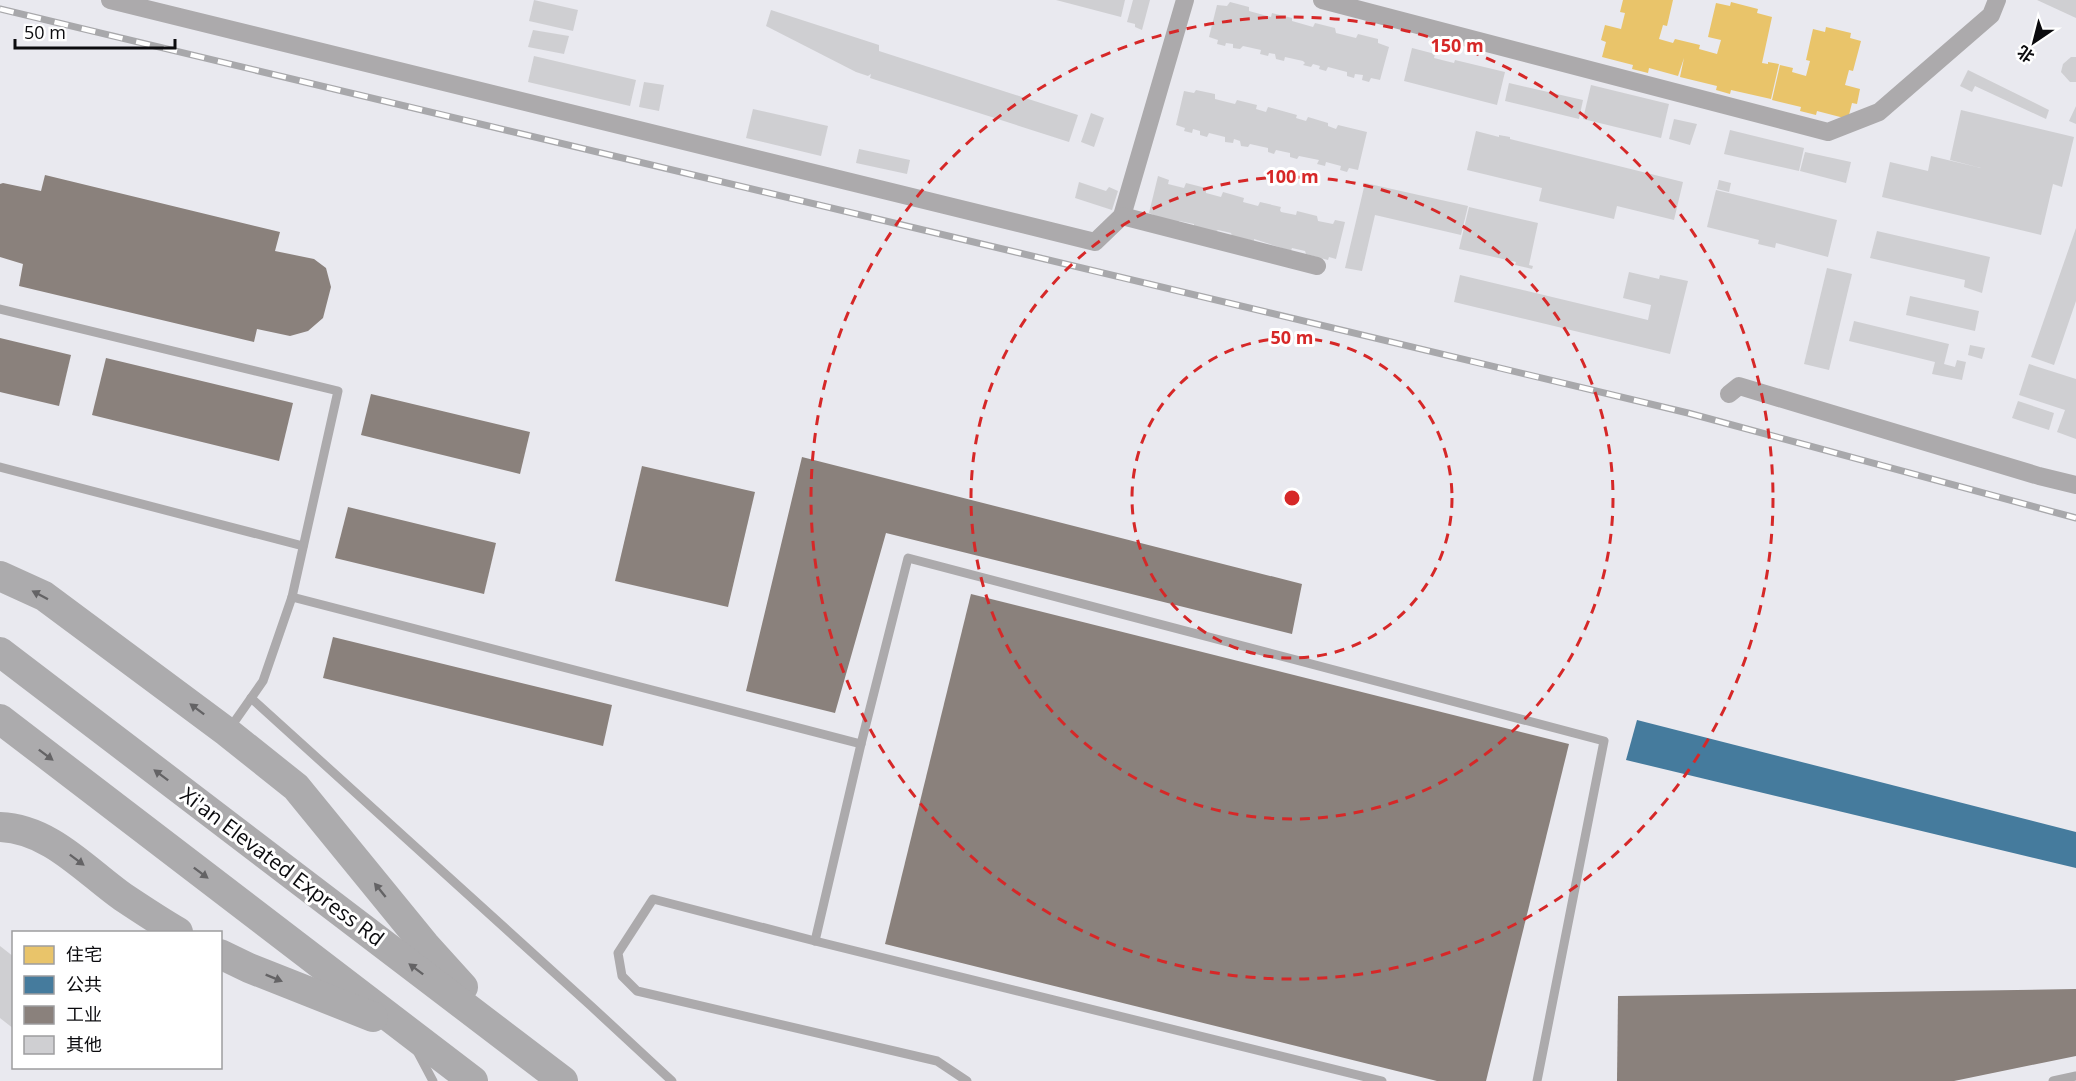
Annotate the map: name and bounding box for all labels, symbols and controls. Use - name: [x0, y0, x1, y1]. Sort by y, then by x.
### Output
- scale bar: [15, 12, 176, 50]
- north arrow: [2004, 12, 2064, 72]
- text: 50 m: [24, 20, 66, 44]
- text: 150 m: [1430, 33, 1484, 57]
- text: 北: [2013, 41, 2038, 68]
- text: 100 m: [1265, 164, 1319, 188]
- text: 50 m: [1271, 325, 1313, 349]
- centre of rings: [1282, 488, 1302, 508]
- one-way arrow: [31, 590, 48, 600]
- one-way arrow: [190, 704, 205, 716]
- one-way arrow: [39, 748, 54, 760]
- one-way arrow: [153, 768, 169, 781]
- street label: Xi'an Elevated Express Rd: [175, 780, 390, 952]
- one-way arrow: [69, 853, 84, 865]
- one-way arrow: [194, 867, 209, 879]
- one-way arrow: [373, 882, 386, 898]
- legend: [12, 931, 222, 1069]
- text: 住宅: [66, 942, 102, 966]
- one-way arrow: [409, 964, 424, 976]
- text: 公共: [66, 972, 102, 996]
- one-way arrow: [265, 974, 283, 983]
- text: 工业: [66, 1002, 102, 1026]
- text: 其他: [66, 1032, 102, 1056]

